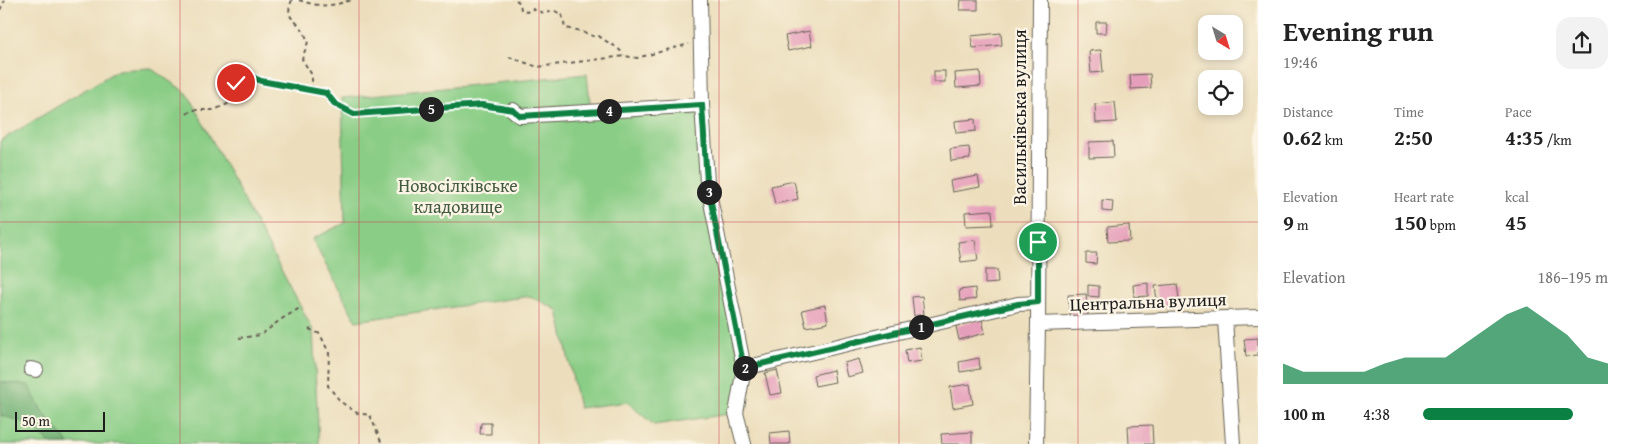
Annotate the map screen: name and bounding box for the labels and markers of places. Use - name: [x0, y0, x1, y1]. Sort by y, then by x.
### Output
- pin: [215, 62, 257, 104]
- pin: 5: [418, 96, 444, 122]
- pin: 4: [596, 98, 622, 124]
- pin: 3: [696, 180, 722, 204]
- pin: [1017, 221, 1059, 263]
- pin: 1: [908, 314, 934, 340]
- pin: 2: [732, 356, 758, 380]

